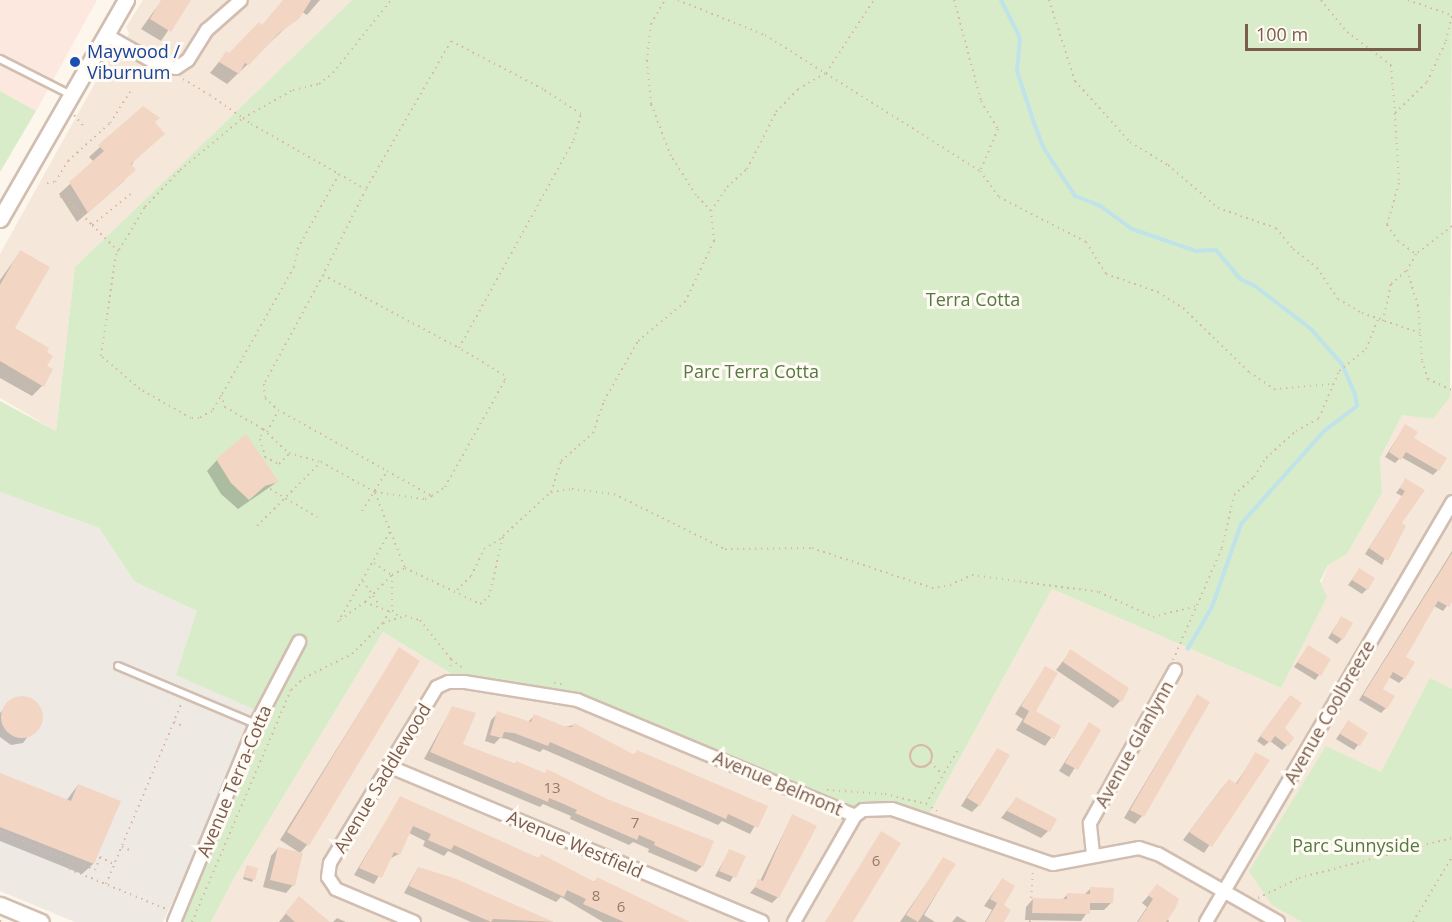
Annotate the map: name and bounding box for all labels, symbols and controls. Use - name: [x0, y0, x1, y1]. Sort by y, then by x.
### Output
- scale bar: [1248, 12, 1424, 50]
- text: 100 m: [1256, 22, 1308, 46]
- place label: Maywood / Viburnum: [87, 41, 180, 84]
- marker: Maywood / Viburnum: [68, 55, 82, 69]
- park label: Terra Cotta: [926, 288, 1020, 310]
- park label: Parc Terra Cotta: [683, 360, 819, 382]
- street label: Avenue Coolbreeze: [1279, 636, 1379, 788]
- street label: Avenue Glanlynn: [1090, 677, 1178, 811]
- street label: Avenue Saddlewood: [329, 699, 435, 857]
- street label: Avenue Terra-Cotta: [192, 702, 276, 860]
- street label: Avenue Belmont: [710, 746, 846, 820]
- house number: 13: [543, 779, 561, 797]
- street label: Avenue Westfield: [504, 806, 646, 882]
- house number: 7: [631, 814, 639, 832]
- park label: Parc Sunnyside: [1292, 834, 1420, 856]
- house number: 6: [872, 852, 880, 870]
- house number: 8: [592, 887, 600, 905]
- house number: 6: [617, 898, 625, 916]

